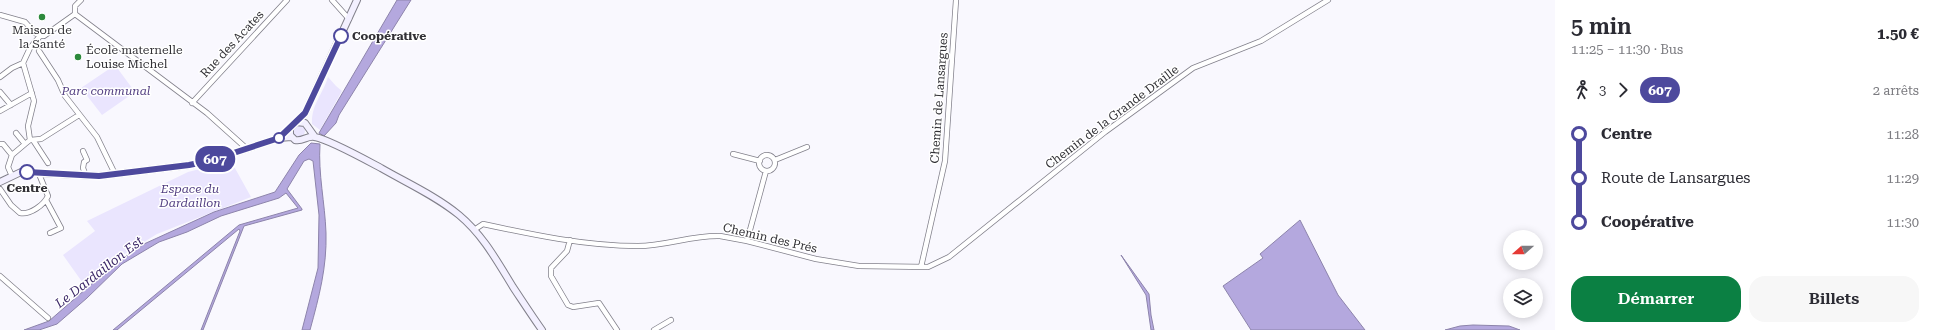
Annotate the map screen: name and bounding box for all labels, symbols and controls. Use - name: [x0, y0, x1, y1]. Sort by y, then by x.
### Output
- street label: Rue des Acates: [197, 7, 267, 80]
- marker: Maison de la Santé: [37, 12, 47, 22]
- text: 5 min: [1571, 14, 1632, 39]
- place label: Maison de la Santé: [12, 23, 72, 51]
- text: 1.50 €: [1877, 25, 1919, 43]
- marker: Coopérative: [333, 28, 349, 44]
- place label: Coopérative: [352, 29, 426, 43]
- street label: Chemin de Lansargues: [927, 32, 951, 164]
- text: 11:25 – 11:30 · Bus: [1571, 42, 1683, 57]
- place label: École maternelle Louise Michel: [86, 43, 183, 71]
- marker: École maternelle Louise Michel: [73, 52, 83, 62]
- street label: Chemin de la Grande Draille: [1043, 62, 1182, 172]
- icon: walk: [1571, 79, 1593, 101]
- icon: forward: [1612, 79, 1634, 101]
- text: 607: [1648, 82, 1672, 98]
- text: 3: [1599, 83, 1606, 98]
- text: 2 arrêts: [1873, 83, 1919, 98]
- park label: Parc communal: [61, 84, 151, 98]
- text: Centre: [1601, 125, 1652, 143]
- text: 11:28: [1887, 127, 1919, 142]
- unlabelled marker: [273, 132, 285, 144]
- line badge: 607: [192, 146, 238, 172]
- text: 607: [203, 151, 227, 167]
- marker: Centre: [19, 164, 35, 180]
- text: Route de Lansargues: [1601, 169, 1751, 187]
- text: 11:29: [1887, 171, 1919, 186]
- place label: Centre: [7, 181, 47, 195]
- park label: Espace du Dardaillon: [158, 182, 221, 210]
- text: Coopérative: [1601, 213, 1694, 231]
- text: 11:30: [1887, 215, 1919, 230]
- street label: Chemin des Prés: [721, 220, 819, 256]
- north arrow: [1503, 230, 1543, 270]
- map controls: [1503, 230, 1543, 318]
- water label: Le Dardaillon Est: [51, 233, 146, 312]
- button: Démarrer: [1571, 276, 1741, 322]
- button: Billets: [1749, 276, 1919, 322]
- button: layers: [1503, 278, 1543, 318]

